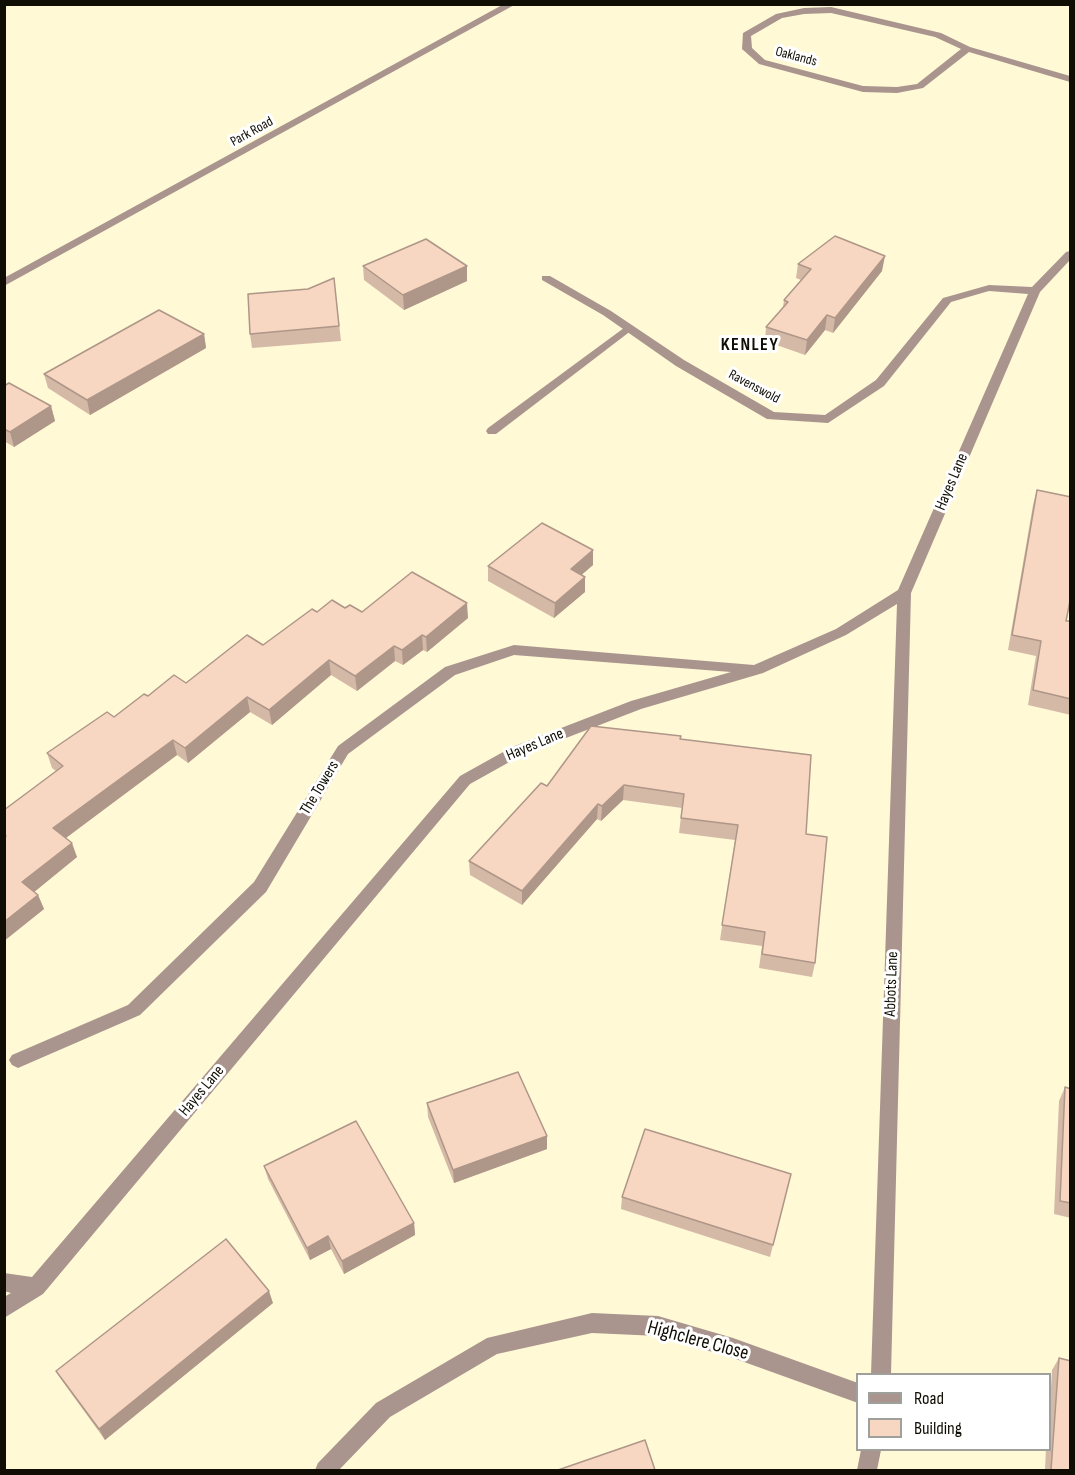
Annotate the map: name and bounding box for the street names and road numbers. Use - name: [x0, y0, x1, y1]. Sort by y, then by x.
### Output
- street label: Oaklands: [773, 43, 819, 71]
- street label: Park Road: [228, 113, 276, 151]
- street label: Ravenswold: [726, 367, 782, 407]
- street label: Hayes Lane: [931, 450, 973, 514]
- street label: Hayes Lane: [503, 724, 567, 766]
- street label: The Towers: [296, 757, 344, 819]
- street label: Abbots Lane: [881, 951, 903, 1017]
- street label: Hayes Lane: [175, 1062, 229, 1120]
- street label: Highclere Close: [645, 1316, 751, 1366]

